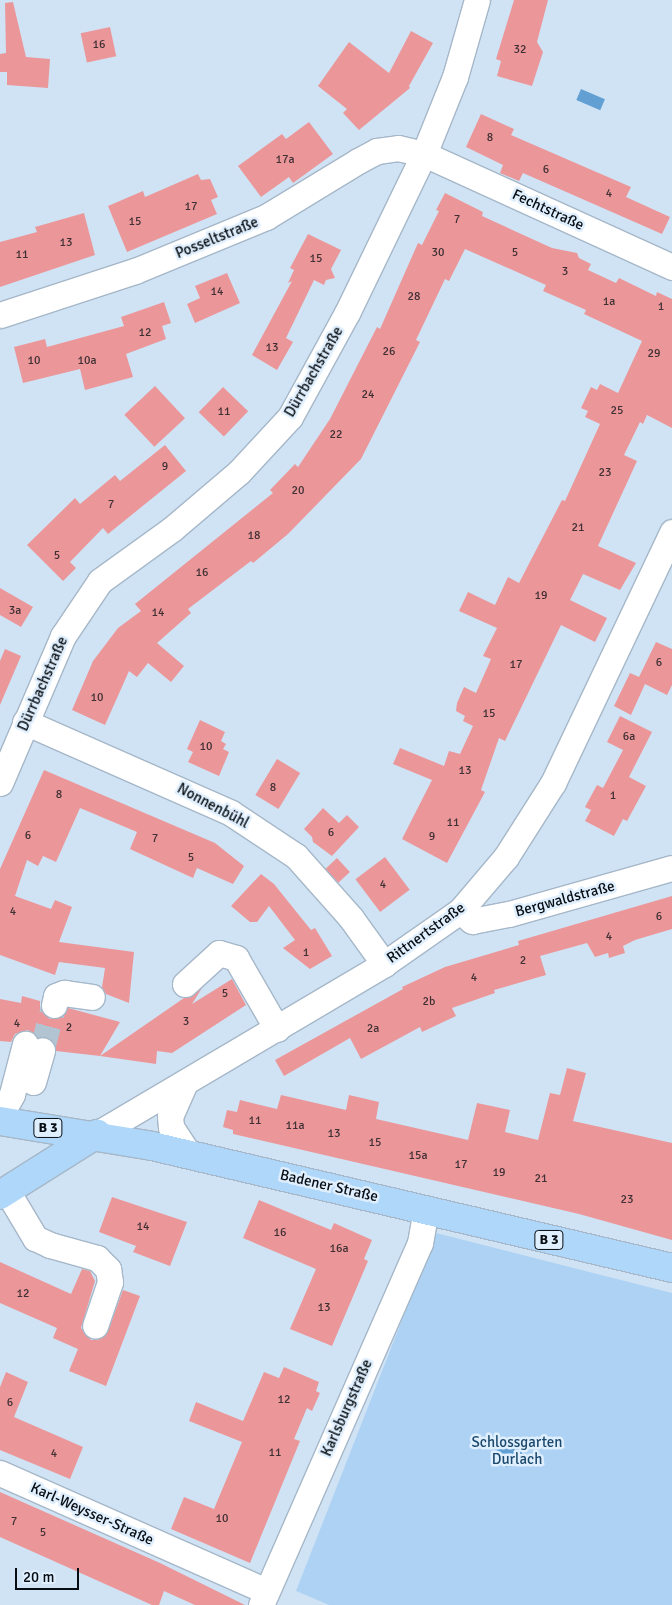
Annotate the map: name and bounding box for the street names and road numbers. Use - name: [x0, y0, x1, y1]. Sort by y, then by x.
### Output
- street label: Fechtstraße: [509, 186, 587, 234]
- street label: Posseltstraße: [173, 213, 261, 263]
- street label: Dürrbachstraße: [281, 324, 347, 420]
- street label: Dürrbachstraße: [14, 634, 72, 734]
- street label: Nonnenbühl: [174, 780, 252, 832]
- street label: Bergwaldstraße: [513, 877, 617, 921]
- street label: Rittnertstraße: [383, 899, 469, 967]
- road number: B 3: [33, 1116, 63, 1140]
- street label: Badener Straße: [278, 1166, 380, 1206]
- road number: B 3: [534, 1228, 564, 1252]
- street label: Karlsburgstraße: [318, 1357, 376, 1459]
- street label: Karl-Weysser-Straße: [28, 1479, 156, 1549]

